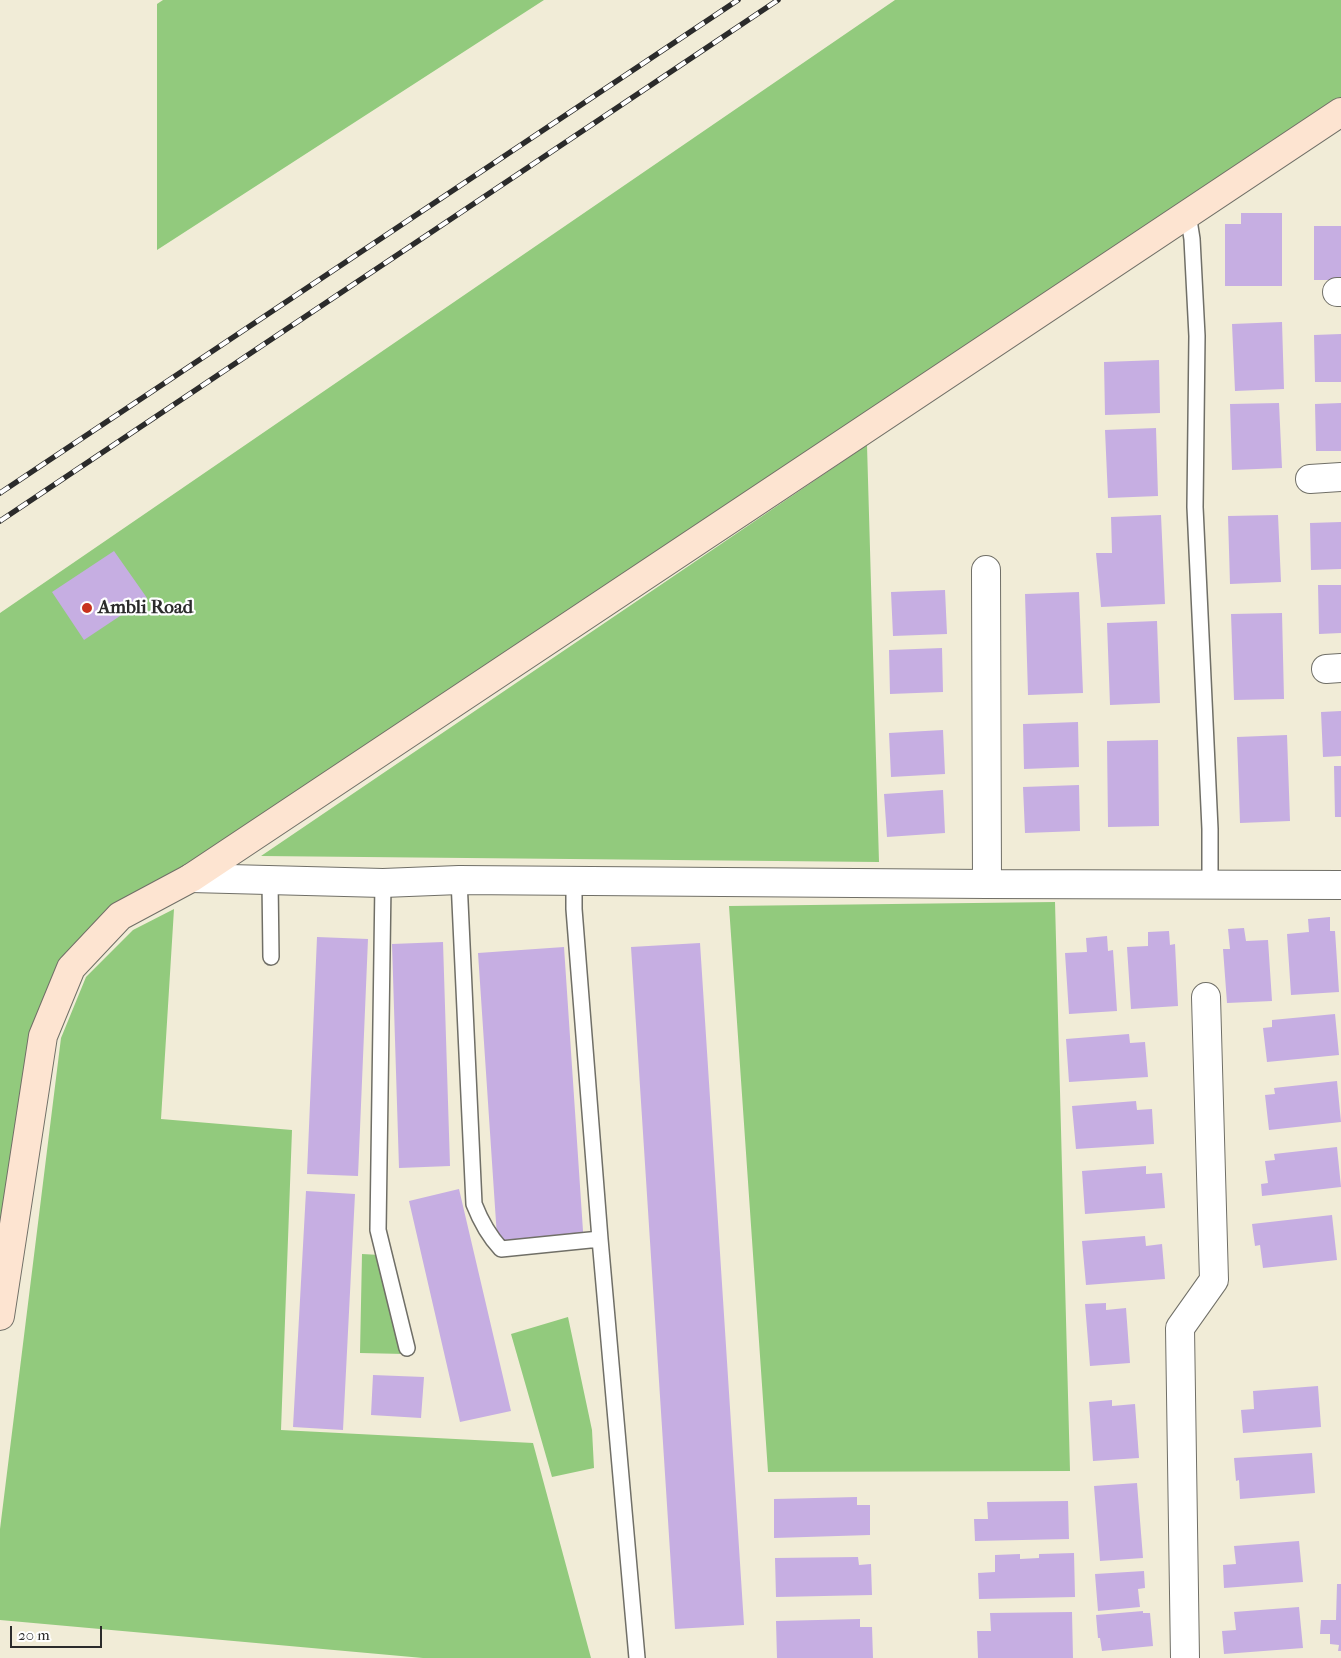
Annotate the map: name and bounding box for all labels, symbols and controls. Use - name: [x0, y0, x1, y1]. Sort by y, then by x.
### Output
- place label: Ambli Road: [98, 597, 193, 619]
- marker: Ambli Road: [80, 601, 94, 615]
- scale bar: [12, 1616, 105, 1648]
- text: 20 m: [18, 1626, 50, 1644]

